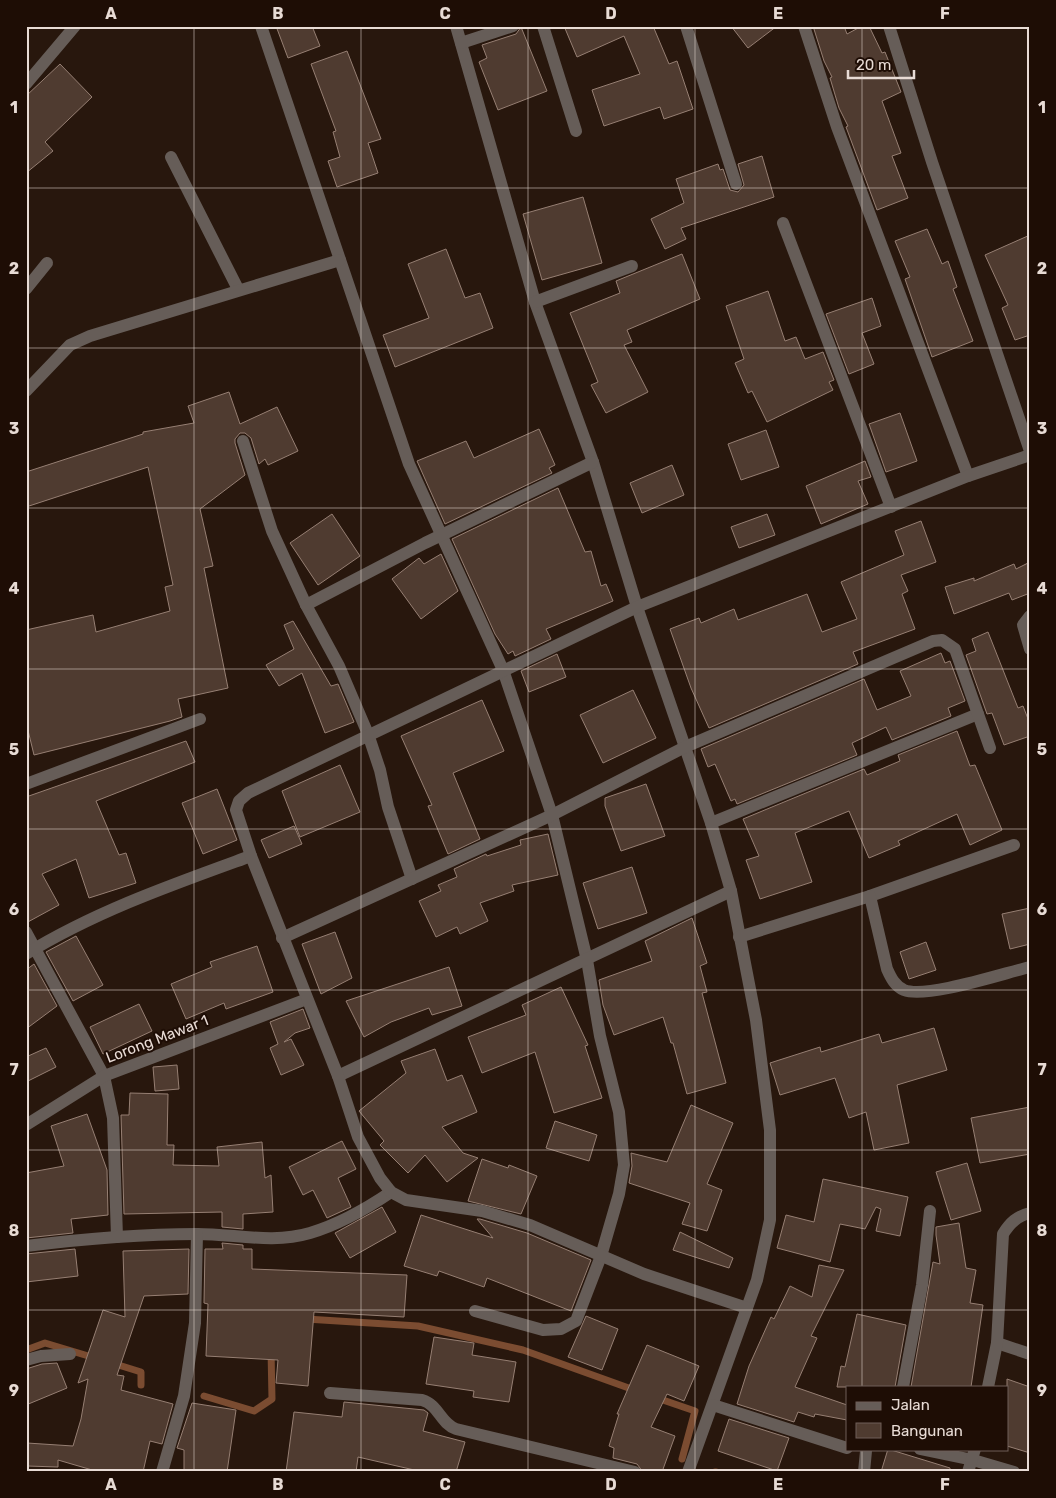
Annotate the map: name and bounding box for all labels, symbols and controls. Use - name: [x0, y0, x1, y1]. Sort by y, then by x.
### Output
- text: A: [105, 4, 117, 23]
- text: B: [272, 4, 284, 23]
- text: C: [439, 4, 451, 23]
- text: D: [605, 4, 617, 23]
- text: E: [773, 4, 783, 23]
- text: F: [940, 4, 950, 23]
- scale bar: [848, 48, 915, 80]
- text: 20 m: [856, 56, 891, 74]
- text: 1: [10, 98, 18, 117]
- text: 1: [1038, 98, 1046, 117]
- text: 2: [9, 259, 19, 278]
- text: 2: [1037, 259, 1047, 278]
- text: 3: [9, 419, 19, 438]
- text: 3: [1037, 419, 1047, 438]
- text: 4: [9, 579, 20, 598]
- text: 4: [1037, 579, 1048, 598]
- text: 5: [9, 740, 19, 759]
- text: 5: [1037, 740, 1047, 759]
- text: 6: [9, 900, 19, 919]
- text: 6: [1037, 900, 1047, 919]
- street label: Lorong Mawar 1: [103, 1011, 211, 1067]
- text: 7: [9, 1060, 19, 1079]
- text: 7: [1037, 1060, 1047, 1079]
- text: 8: [9, 1221, 20, 1240]
- text: 8: [1037, 1221, 1048, 1240]
- text: 9: [9, 1381, 19, 1400]
- text: 9: [1037, 1381, 1047, 1400]
- legend: [846, 1386, 1008, 1450]
- text: Jalan: [891, 1396, 930, 1414]
- text: Bangunan: [891, 1422, 963, 1440]
- text: A: [105, 1475, 117, 1494]
- text: B: [272, 1475, 284, 1494]
- text: C: [439, 1475, 451, 1494]
- text: D: [605, 1475, 617, 1494]
- text: E: [773, 1475, 783, 1494]
- text: F: [940, 1475, 950, 1494]

